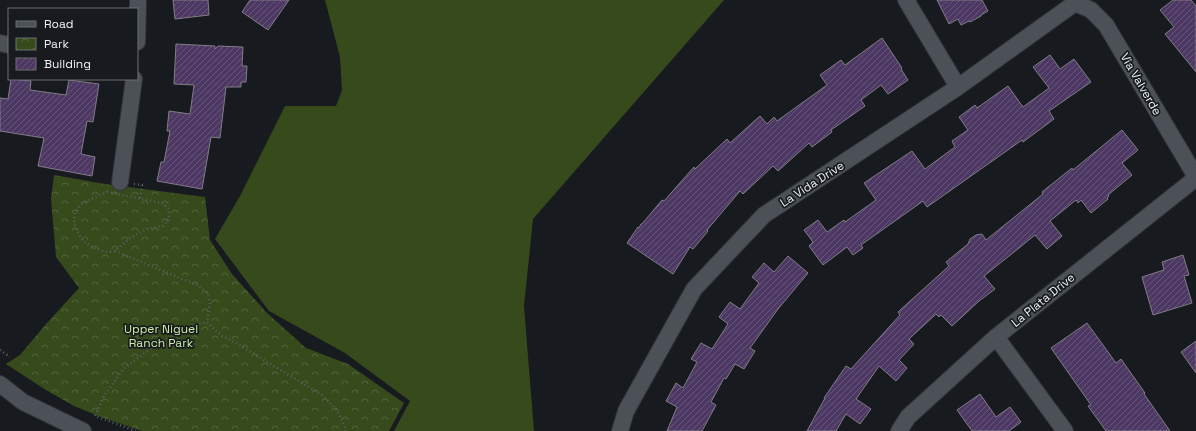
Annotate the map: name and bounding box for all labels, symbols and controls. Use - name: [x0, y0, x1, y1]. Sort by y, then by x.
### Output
- legend: [8, 8, 138, 80]
- text: Road: [44, 16, 73, 32]
- text: Park: [44, 36, 69, 52]
- street label: Via Valverde: [1117, 50, 1165, 118]
- text: Building: [44, 56, 91, 72]
- street label: La Vida Drive: [777, 157, 847, 211]
- street label: La Plata Drive: [1008, 269, 1078, 331]
- park label: Upper Niguel Ranch Park: [124, 321, 198, 351]

